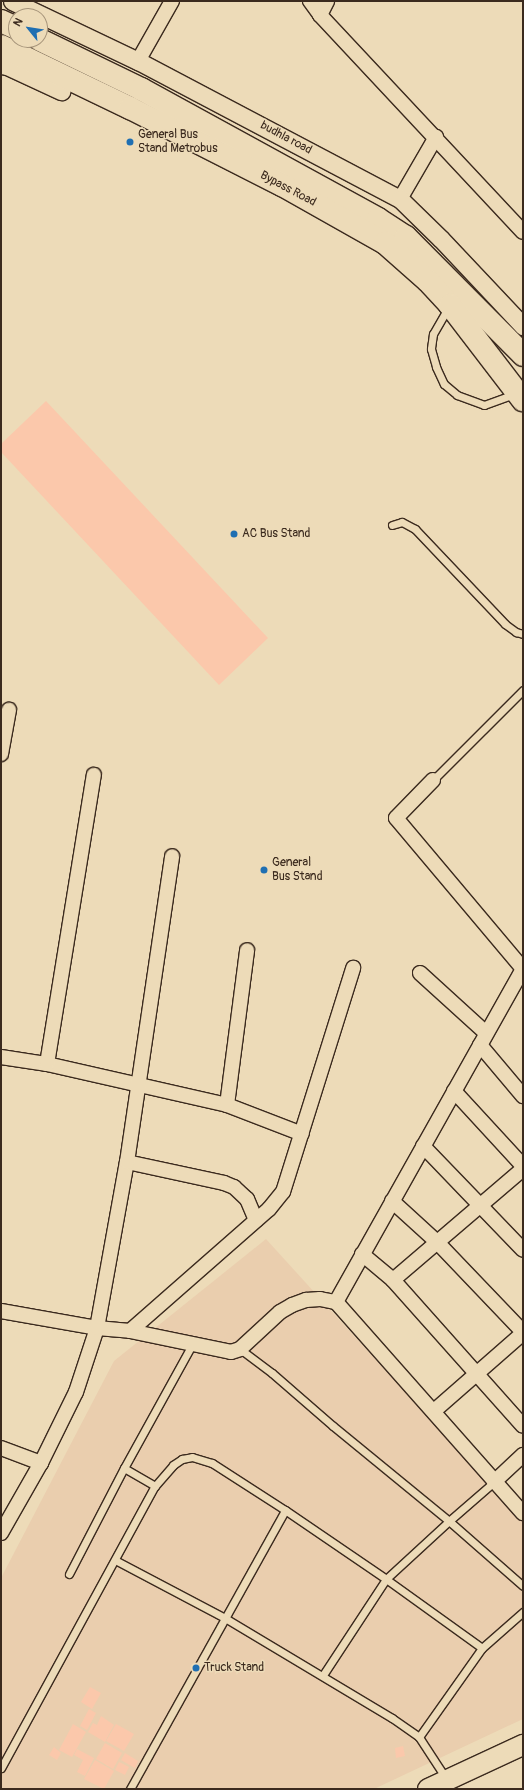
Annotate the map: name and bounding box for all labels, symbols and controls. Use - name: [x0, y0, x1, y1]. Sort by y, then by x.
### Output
- north arrow: [8, 8, 48, 48]
- text: N: [11, 16, 26, 29]
- street label: budhla road: [258, 118, 314, 158]
- place label: General Bus Stand Metrobus: [138, 128, 217, 156]
- marker: General Bus Stand Metrobus: [125, 137, 135, 147]
- street label: Bypass Road: [258, 168, 318, 210]
- place label: AC Bus Stand: [242, 527, 310, 541]
- marker: AC Bus Stand: [229, 529, 239, 539]
- place label: General Bus Stand: [272, 856, 323, 884]
- marker: General Bus Stand: [259, 865, 269, 875]
- place label: Truck Stand: [204, 1661, 264, 1675]
- marker: Truck Stand: [191, 1663, 201, 1673]

